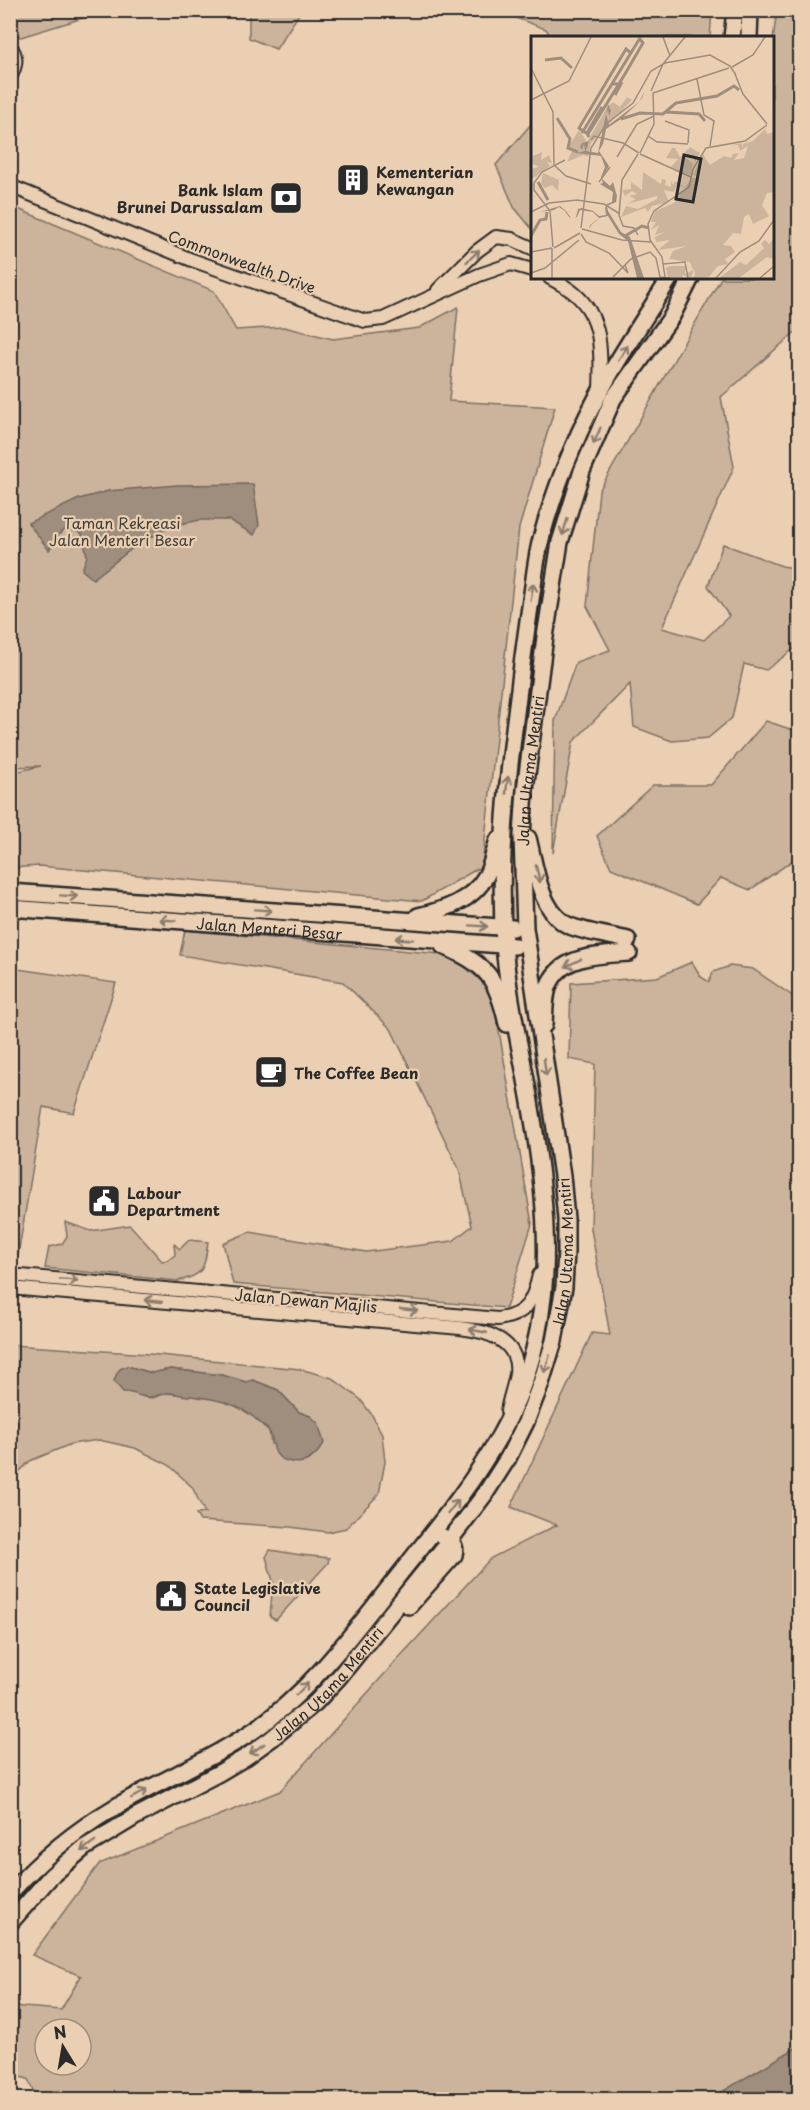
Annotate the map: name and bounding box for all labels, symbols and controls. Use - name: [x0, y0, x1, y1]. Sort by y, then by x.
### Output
- inset map: [531, 36, 774, 279]
- place label: Kementerian Kewangan: [376, 160, 474, 200]
- building icon: Kementerian Kewangan: [335, 162, 371, 198]
- place label: Bank Islam Brunei Darussalam: [117, 178, 263, 218]
- bank icon: Bank Islam Brunei Darussalam: [268, 180, 304, 216]
- street label: Commonwealth Drive: [165, 224, 319, 298]
- one-way arrow: [465, 249, 480, 263]
- one-way arrow: [618, 345, 630, 362]
- one-way arrow: [591, 426, 602, 444]
- park label: Taman Rekreasi Jalan Menteri Besar: [49, 511, 195, 551]
- one-way arrow: [559, 517, 570, 536]
- one-way arrow: [527, 582, 538, 602]
- street label: Jalan Utama Mentiri: [510, 694, 549, 847]
- one-way arrow: [502, 776, 513, 796]
- one-way arrow: [532, 864, 544, 883]
- one-way arrow: [58, 891, 78, 902]
- one-way arrow: [253, 905, 273, 916]
- street label: Jalan Menteri Besar: [196, 911, 343, 944]
- one-way arrow: [158, 914, 178, 925]
- one-way arrow: [468, 920, 488, 931]
- one-way arrow: [395, 933, 414, 944]
- one-way arrow: [564, 958, 582, 970]
- cafe icon: The Coffee Bean: [253, 1054, 289, 1090]
- one-way arrow: [539, 1057, 550, 1077]
- place label: The Coffee Bean: [294, 1061, 418, 1084]
- street label: Jalan Utama Mentiri: [545, 1177, 578, 1331]
- place label: Labour Department: [127, 1181, 220, 1221]
- public building icon: Labour Department: [86, 1183, 122, 1219]
- one-way arrow: [58, 1275, 78, 1286]
- street label: Jalan Dewan Majlis: [234, 1282, 378, 1318]
- one-way arrow: [143, 1295, 163, 1306]
- one-way arrow: [399, 1305, 419, 1316]
- one-way arrow: [469, 1325, 488, 1336]
- one-way arrow: [541, 1354, 552, 1373]
- one-way arrow: [447, 1499, 459, 1515]
- place label: State Legislative Council: [194, 1576, 321, 1616]
- public building icon: State Legislative Council: [153, 1578, 189, 1614]
- street label: Jalan Utama Mentiri: [267, 1621, 388, 1746]
- one-way arrow: [295, 1682, 310, 1697]
- one-way arrow: [249, 1743, 265, 1755]
- one-way arrow: [130, 1788, 147, 1800]
- one-way arrow: [80, 1840, 96, 1852]
- north arrow: [33, 2017, 93, 2077]
- text: N: [51, 2018, 68, 2044]

